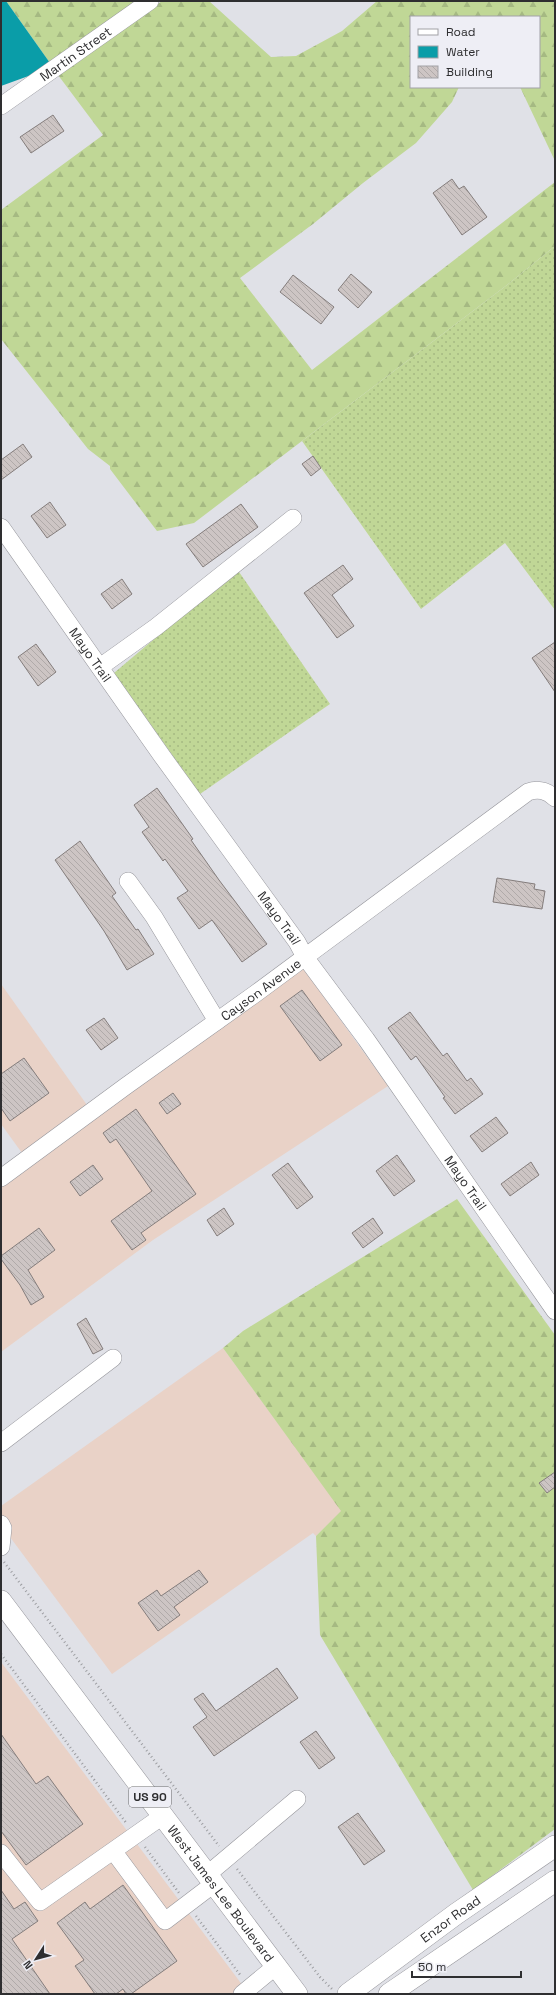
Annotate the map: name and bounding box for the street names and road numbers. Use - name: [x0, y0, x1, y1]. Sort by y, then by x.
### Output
- street label: Martin Street: [36, 23, 115, 85]
- street label: Mayo Trail: [65, 624, 115, 685]
- street label: Mayo Trail: [254, 888, 305, 948]
- street label: Cayson Avenue: [217, 955, 305, 1025]
- street label: Mayo Trail: [441, 1152, 490, 1214]
- road number: US 90: [129, 1787, 171, 1807]
- street label: West James Lee Boulevard: [164, 1822, 278, 1966]
- street label: Enzor Road: [417, 1892, 484, 1946]

